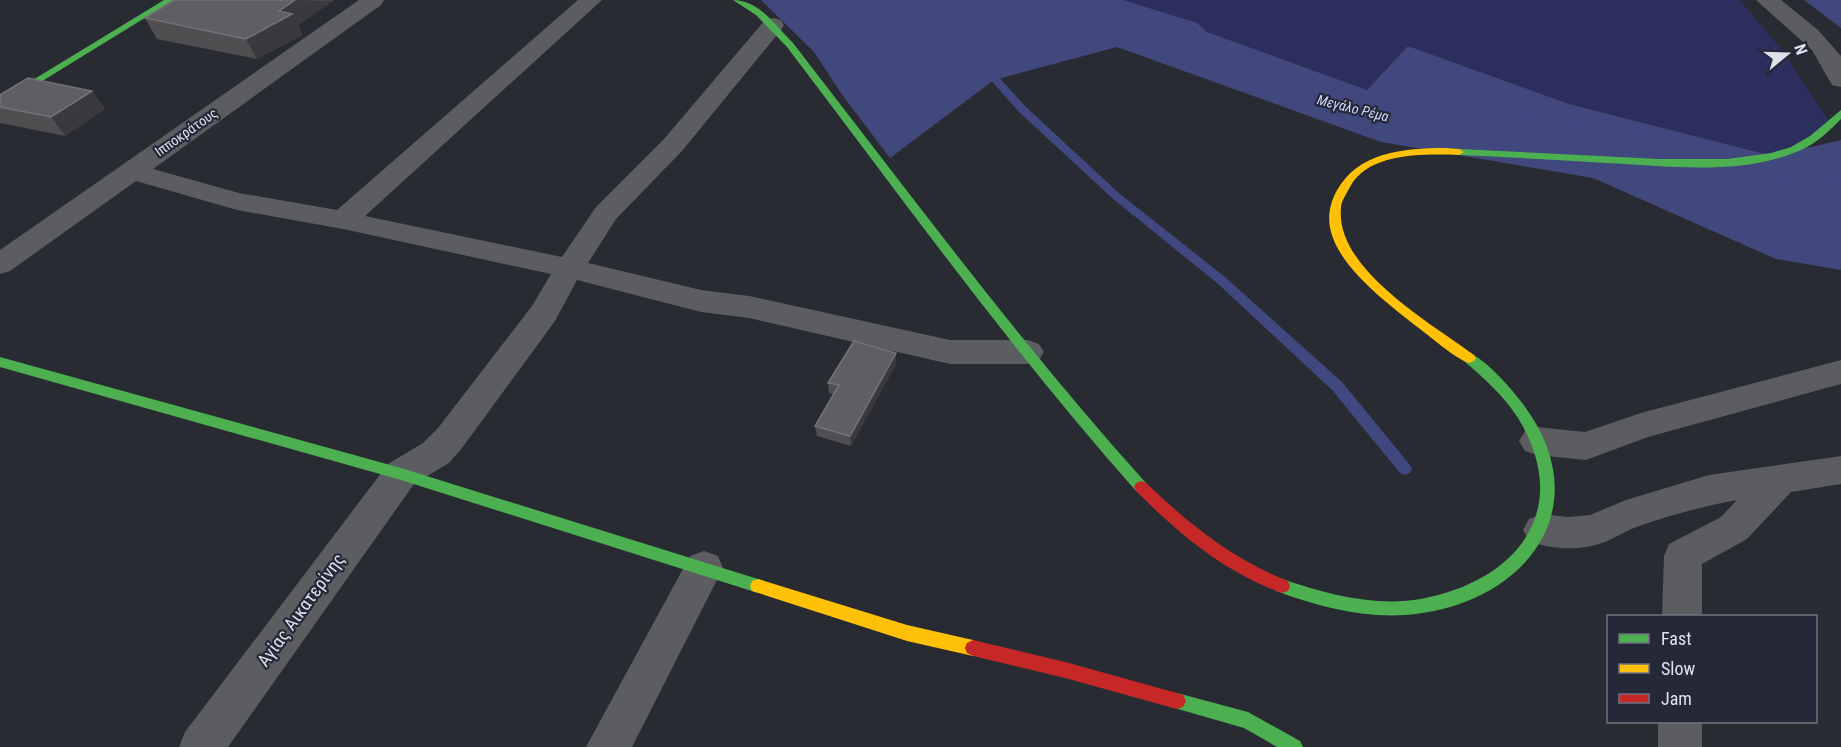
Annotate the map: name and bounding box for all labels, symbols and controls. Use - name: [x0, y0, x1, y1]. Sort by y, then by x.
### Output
- north arrow: [1757, 24, 1817, 84]
- text: N: [1790, 42, 1811, 57]
- water label: Μεγάλο Ρέμα: [1315, 91, 1391, 125]
- street label: Ιπποκράτους: [152, 105, 220, 159]
- street label: Αγίας Αικατερίνης: [253, 549, 349, 670]
- legend: [1607, 615, 1817, 723]
- text: Fast: [1661, 628, 1692, 649]
- text: Slow: [1661, 658, 1696, 679]
- text: Jam: [1661, 688, 1692, 709]

